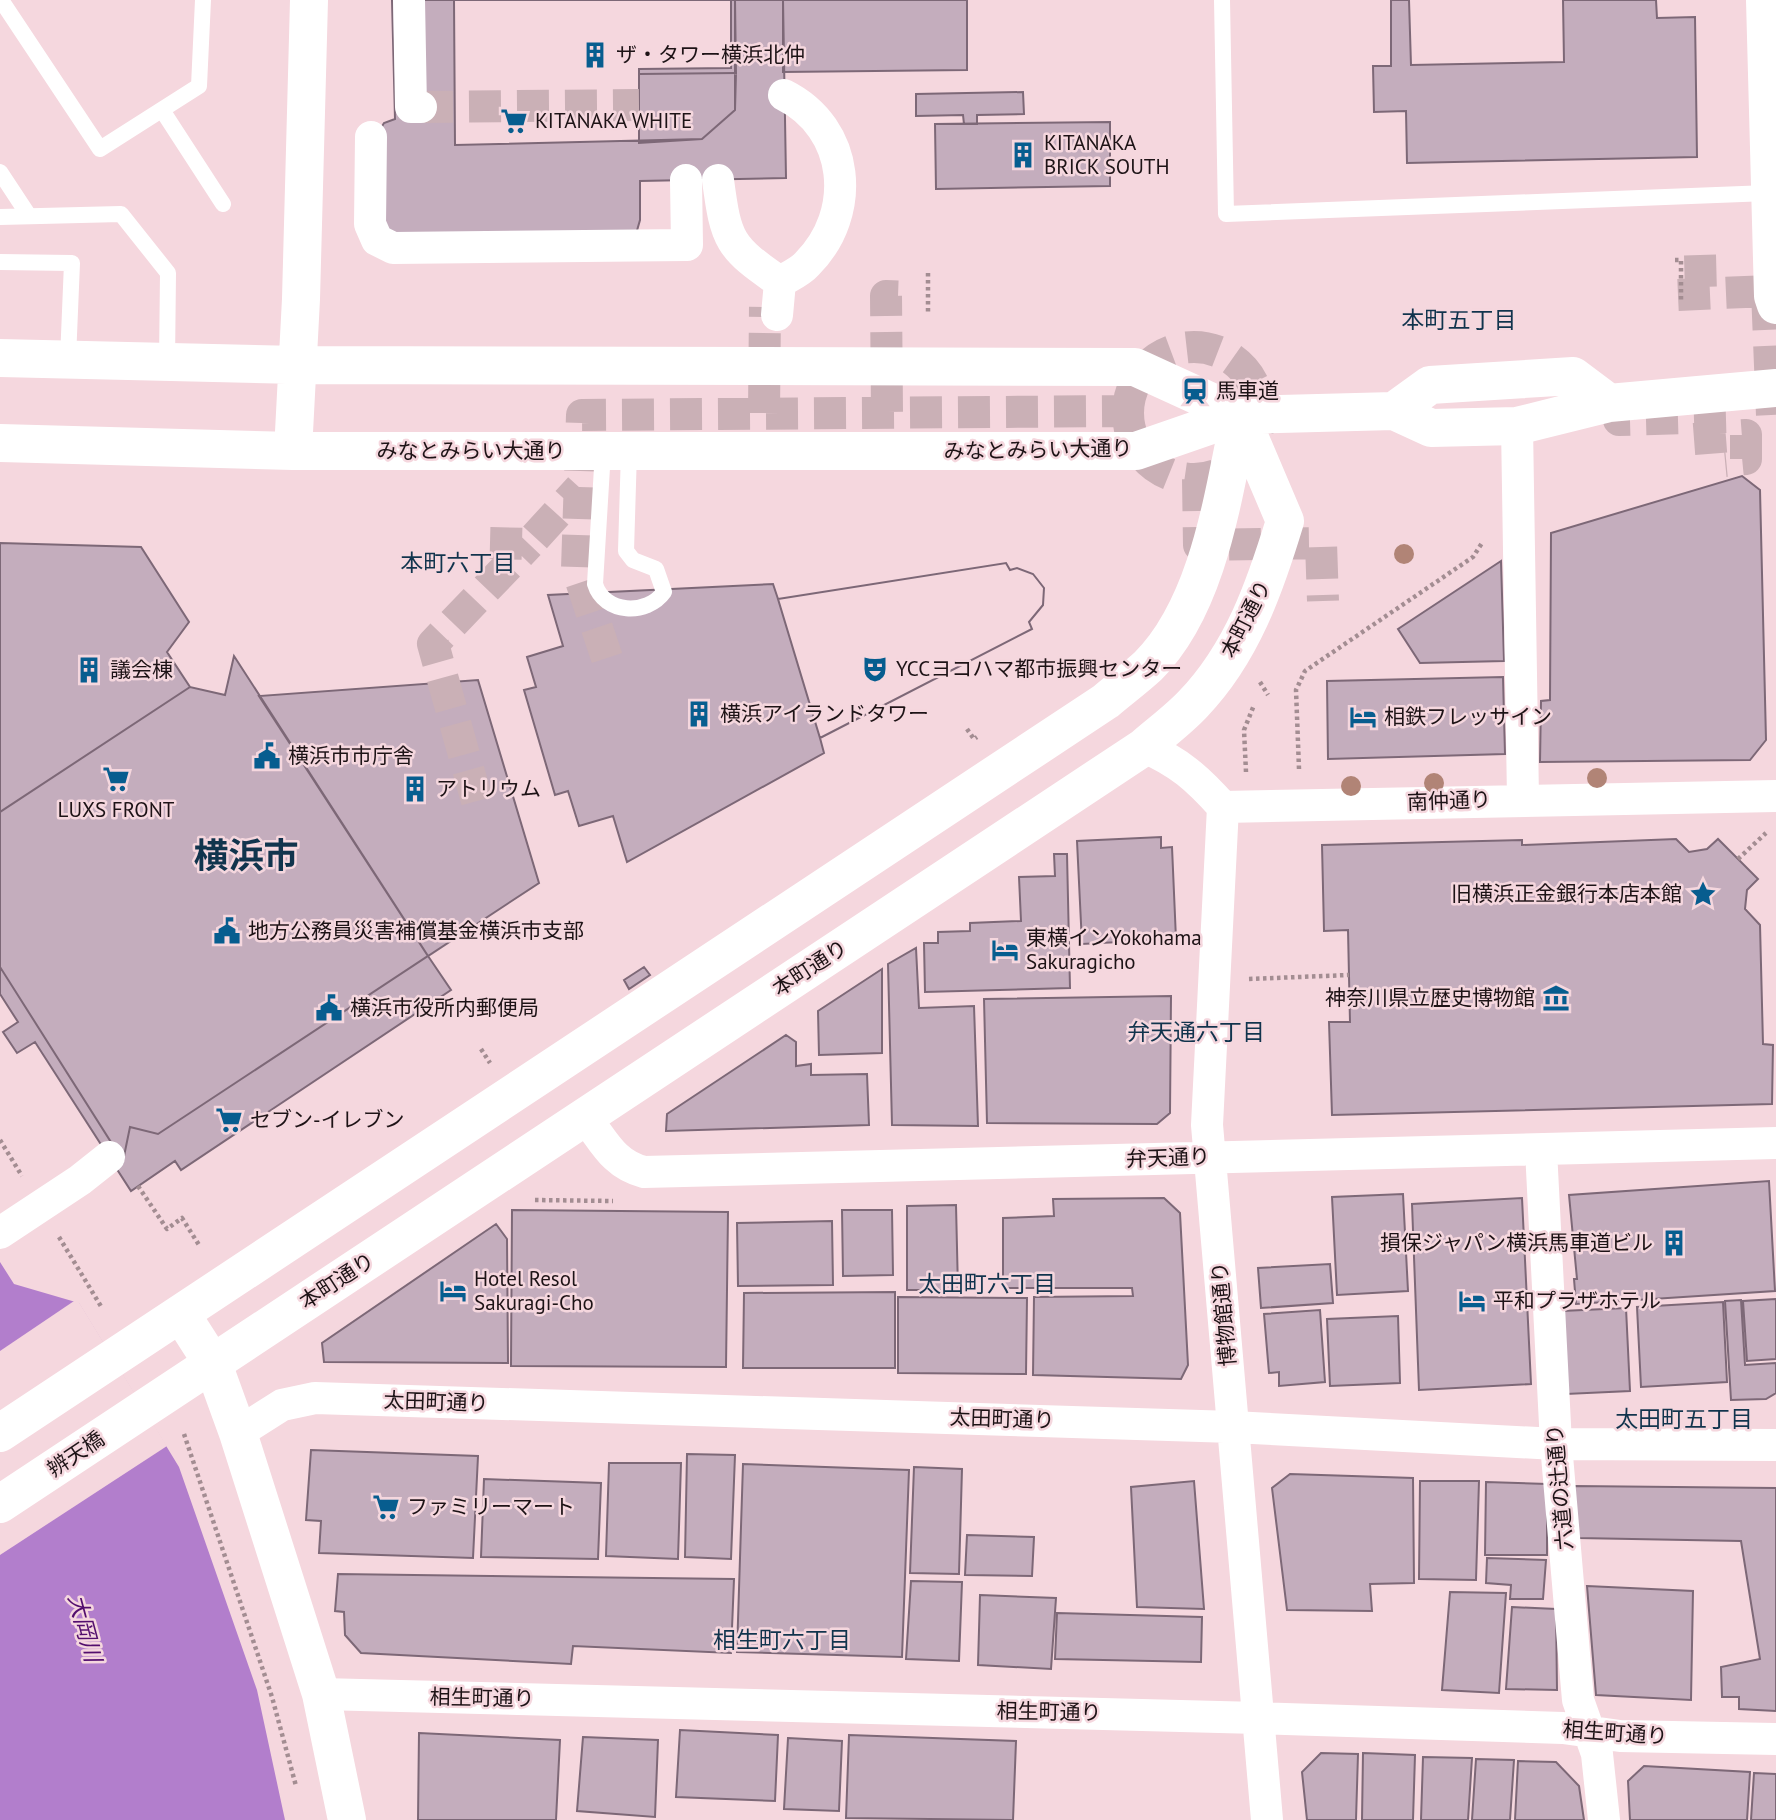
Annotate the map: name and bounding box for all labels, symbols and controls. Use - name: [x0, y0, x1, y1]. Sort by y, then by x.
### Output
- building icon: ザ・タワー横浜北仲: [580, 40, 610, 70]
- place label: ザ・タワー横浜北仲: [616, 41, 805, 68]
- supermarket icon: KITANAKA WHITE: [499, 106, 529, 136]
- place label: KITANAKA WHITE: [535, 107, 692, 134]
- place label: KITANAKA BRICK SOUTH: [1044, 129, 1170, 180]
- building icon: KITANAKA BRICK SOUTH: [1008, 140, 1038, 170]
- district label: 本町五丁目: [1402, 305, 1517, 334]
- station icon: 馬車道: [1180, 376, 1210, 406]
- place label: 馬車道: [1216, 377, 1279, 404]
- street label: みなとみらい大通り: [943, 434, 1133, 465]
- street label: みなとみらい大通り: [377, 437, 566, 464]
- district label: 本町六丁目: [401, 548, 516, 577]
- street label: 本町通り: [1214, 575, 1277, 662]
- theatre icon: YCCヨコハマ都市振興センター: [860, 654, 890, 684]
- building icon: 議会棟: [74, 655, 104, 685]
- place label: YCCヨコハマ都市振興センター: [896, 655, 1182, 682]
- place label: 議会棟: [110, 656, 173, 683]
- building icon: 横浜アイランドタワー: [684, 699, 714, 729]
- place label: 横浜アイランドタワー: [720, 700, 929, 727]
- hotel icon: 相鉄フレッサイン: [1348, 702, 1378, 732]
- place label: 相鉄フレッサイン: [1384, 703, 1552, 730]
- public building icon: 横浜市市庁舎: [252, 741, 282, 771]
- place label: 横浜市市庁舎: [288, 742, 414, 769]
- supermarket icon: LUXS FRONT: [101, 764, 131, 794]
- building icon: アトリウム: [400, 774, 430, 804]
- place label: アトリウム: [436, 775, 541, 802]
- street label: 南仲通り: [1407, 786, 1491, 815]
- place label: LUXS FRONT: [58, 796, 175, 823]
- district label: 横浜市: [193, 832, 299, 878]
- place icon: 旧横浜正金銀行本店本館: [1688, 879, 1718, 909]
- place label: 旧横浜正金銀行本店本館: [1451, 880, 1682, 907]
- public building icon: 地方公務員災害補償基金横浜市支部: [212, 916, 242, 946]
- place label: 地方公務員災害補償基金横浜市支部: [248, 917, 584, 944]
- place label: 東横インYokohama Sakuragicho: [1026, 924, 1202, 975]
- street label: 本町通り: [767, 933, 852, 1002]
- hotel icon: 東横インYokohama Sakuragicho: [990, 935, 1020, 965]
- museum icon: 神奈川県立歴史博物館: [1541, 983, 1571, 1013]
- place label: 神奈川県立歴史博物館: [1325, 984, 1535, 1011]
- public building icon: 横浜市役所内郵便局: [314, 993, 344, 1023]
- place label: 横浜市役所内郵便局: [350, 994, 539, 1021]
- district label: 弁天通六丁目: [1127, 1017, 1265, 1046]
- supermarket icon: セブン-イレブン: [214, 1105, 244, 1135]
- place label: セブン-イレブン: [250, 1106, 405, 1133]
- street label: 弁天通り: [1126, 1143, 1210, 1172]
- building icon: 損保ジャパン横浜馬車道ビル: [1659, 1228, 1689, 1258]
- place label: 損保ジャパン横浜馬車道ビル: [1380, 1229, 1653, 1256]
- street label: 本町通り: [294, 1246, 379, 1315]
- street label: 博物館通り: [1205, 1261, 1242, 1368]
- place label: Hotel Resol Sakuragi-Cho: [474, 1265, 594, 1316]
- district label: 太田町六丁目: [918, 1269, 1056, 1298]
- hotel icon: Hotel Resol Sakuragi-Cho: [438, 1276, 468, 1306]
- hotel icon: 平和プラザホテル: [1457, 1286, 1487, 1316]
- place label: 平和プラザホテル: [1493, 1287, 1661, 1314]
- street label: 太田町通り: [383, 1386, 489, 1417]
- street label: 太田町通り: [949, 1403, 1055, 1434]
- district label: 太田町五丁目: [1615, 1404, 1753, 1433]
- street label: 六道の辻通り: [1541, 1423, 1578, 1551]
- street label: 辨天橋: [42, 1425, 109, 1482]
- supermarket icon: ファミリーマート: [371, 1492, 401, 1522]
- place label: ファミリーマート: [407, 1493, 575, 1520]
- water label: 大岡川: [63, 1591, 109, 1668]
- district label: 相生町六丁目: [713, 1625, 851, 1654]
- street label: 相生町通り: [429, 1683, 535, 1712]
- street label: 相生町通り: [996, 1697, 1102, 1726]
- street label: 相生町通り: [1562, 1715, 1668, 1750]

